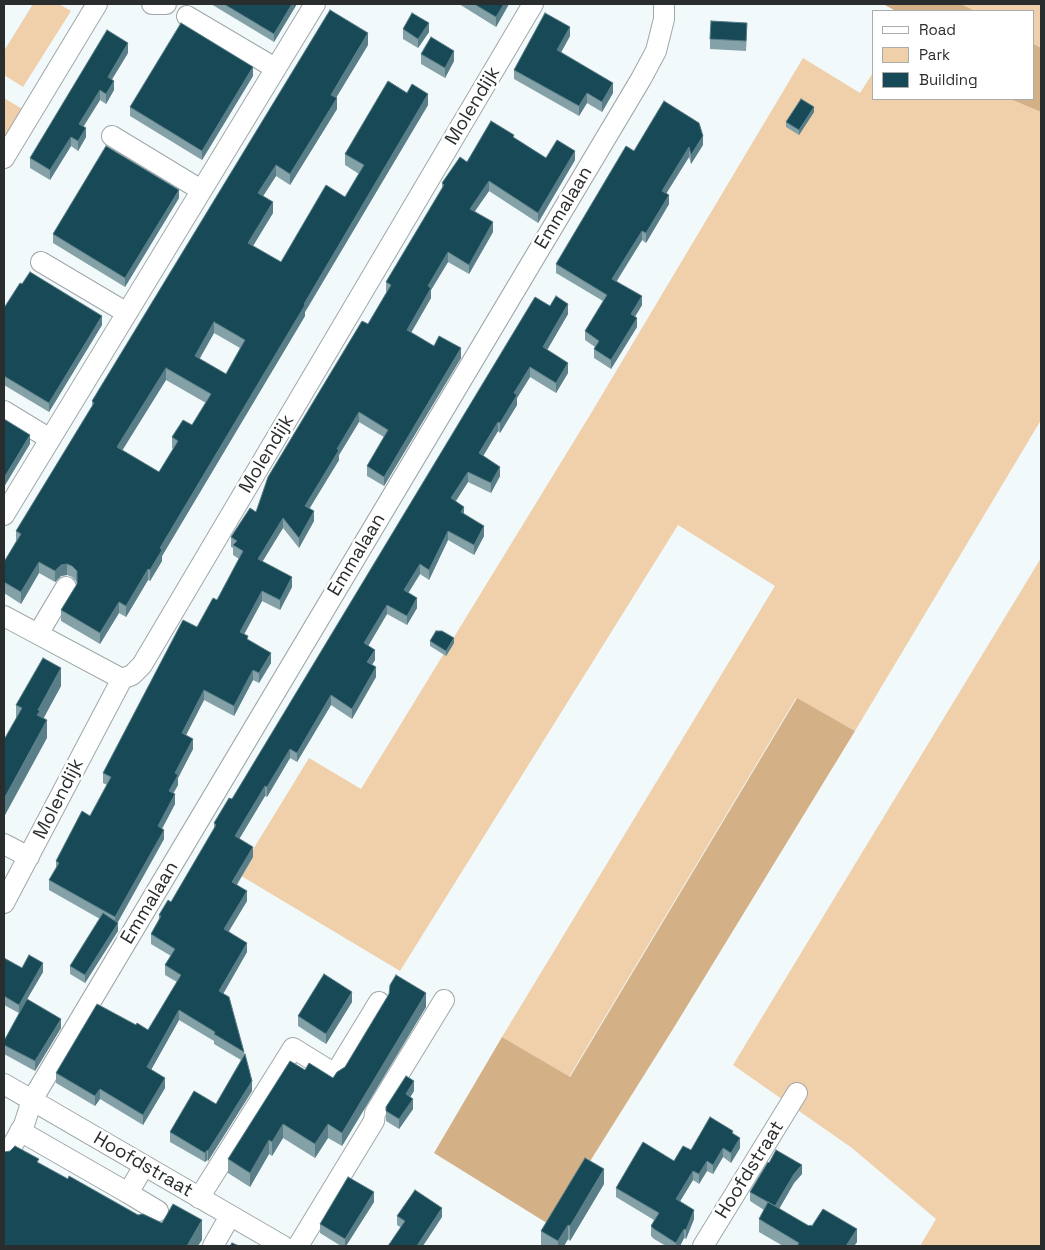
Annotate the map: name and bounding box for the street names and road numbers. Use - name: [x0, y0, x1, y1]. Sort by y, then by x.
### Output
- street label: Molendijk: [441, 63, 505, 149]
- street label: Emmalaan: [530, 163, 598, 253]
- street label: Molendijk: [235, 411, 299, 497]
- street label: Emmalaan: [323, 510, 391, 600]
- street label: Molendijk: [29, 755, 89, 843]
- street label: Emmalaan: [116, 858, 184, 948]
- street label: Hoofdstraat: [711, 1117, 789, 1223]
- street label: Hoofdstraat: [89, 1127, 197, 1203]

